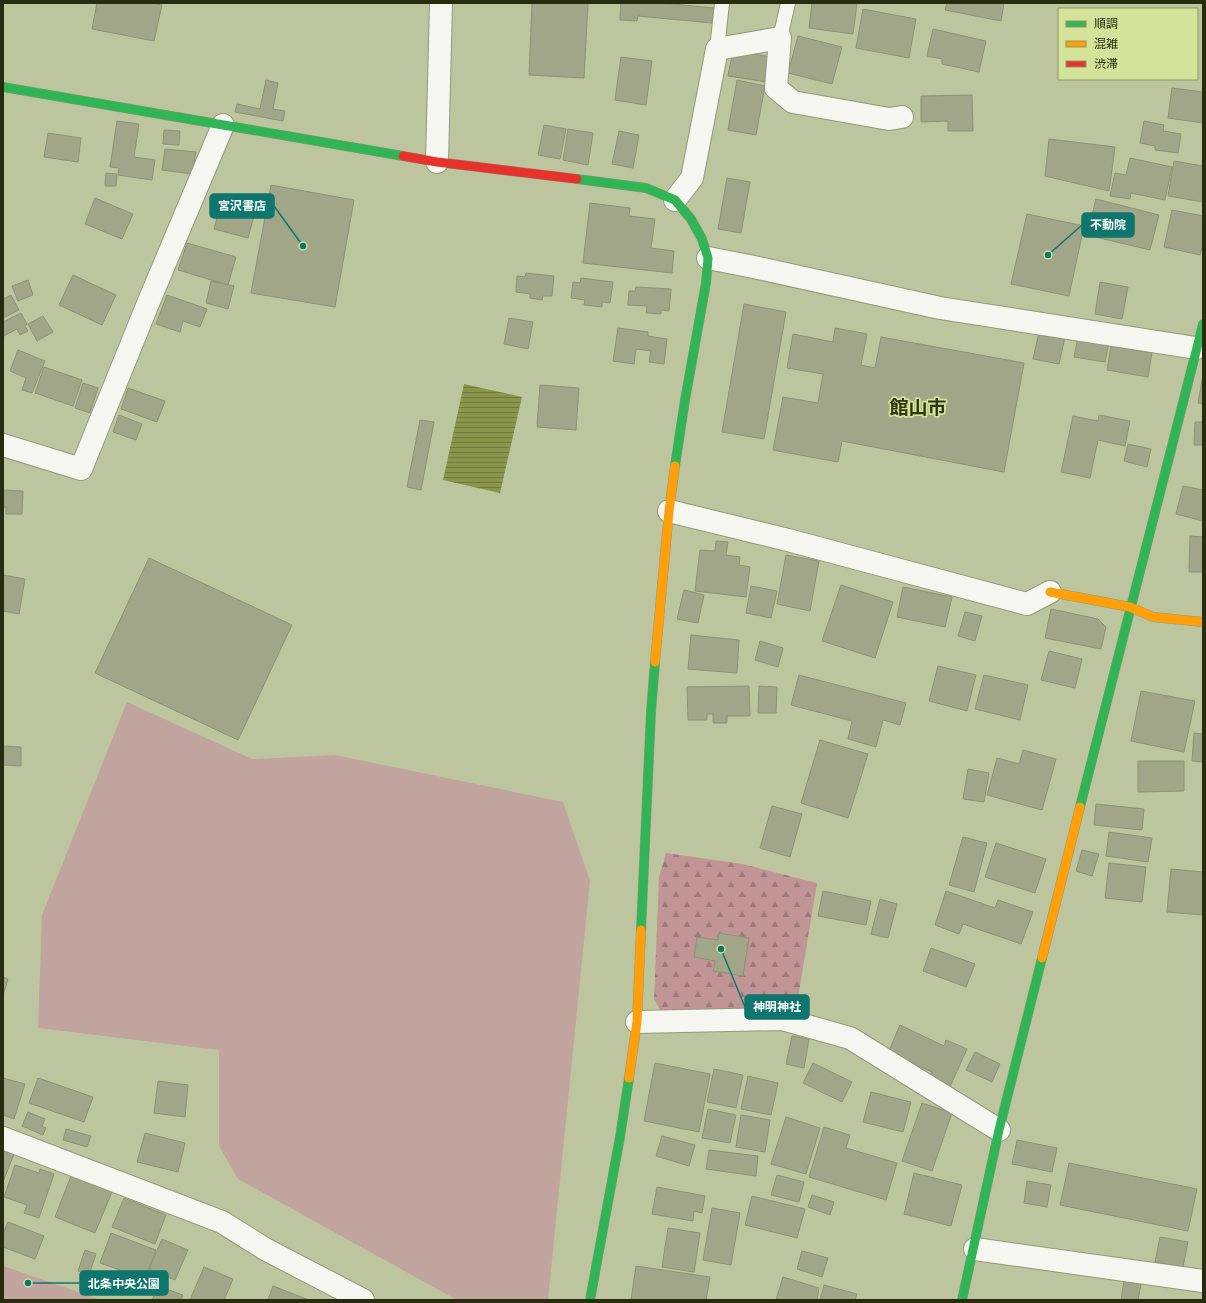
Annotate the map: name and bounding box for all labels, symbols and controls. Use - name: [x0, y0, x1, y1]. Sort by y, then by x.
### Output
- legend: [1058, 8, 1198, 80]
- text: 順調: [1094, 15, 1118, 32]
- text: 混雑: [1094, 35, 1118, 52]
- text: 渋滞: [1094, 55, 1118, 72]
- callout: 宮沢書店: [210, 194, 274, 218]
- text: 宮沢書店: [218, 197, 266, 214]
- callout: 不動院: [1082, 213, 1134, 237]
- text: 不動院: [1090, 216, 1126, 233]
- district label: 館山市: [889, 394, 947, 421]
- callout: 神明神社: [745, 995, 809, 1019]
- text: 神明神社: [753, 998, 801, 1015]
- callout: 北条中央公園: [80, 1271, 168, 1295]
- text: 北条中央公園: [88, 1275, 160, 1292]

